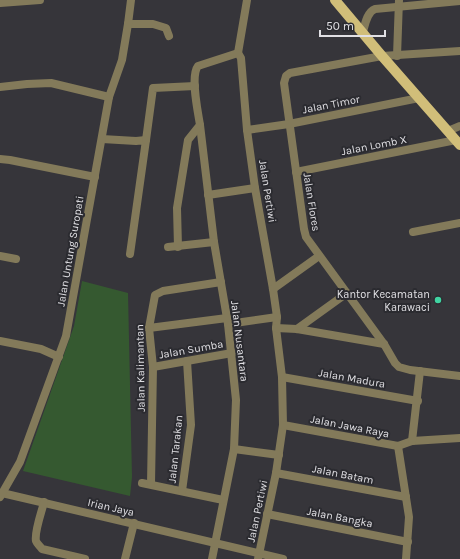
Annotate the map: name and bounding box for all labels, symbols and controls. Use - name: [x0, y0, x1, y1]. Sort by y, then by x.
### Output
- scale bar: [320, 12, 385, 38]
- text: 50 m: [326, 19, 354, 33]
- street label: Jalan Timor: [301, 93, 361, 116]
- street label: Jalan Lomb X: [340, 133, 408, 158]
- street label: Jalan Pertiwi: [256, 159, 279, 223]
- street label: Jalan Flores: [300, 172, 323, 233]
- street label: Jalan Untung Suropati: [54, 195, 87, 307]
- place label: Kantor Kecamatan Karawaci: [337, 288, 430, 314]
- marker: Kantor Kecamatan Karawaci: [433, 295, 443, 305]
- street label: Jalan Nusantara: [228, 300, 251, 382]
- street label: Jalan Kalimantan: [133, 324, 148, 412]
- street label: Jalan Sumba: [158, 337, 224, 362]
- street label: Jalan Madura: [318, 366, 386, 391]
- street label: Jalan Jawa Raya: [309, 412, 390, 441]
- street label: Jalan Tarakan: [165, 414, 186, 484]
- street label: Jalan Batam: [311, 462, 375, 487]
- street label: Jalan Pertiwi: [245, 479, 270, 543]
- street label: Irian Jaya: [86, 496, 135, 519]
- street label: Jalan Bangka: [306, 505, 374, 530]

